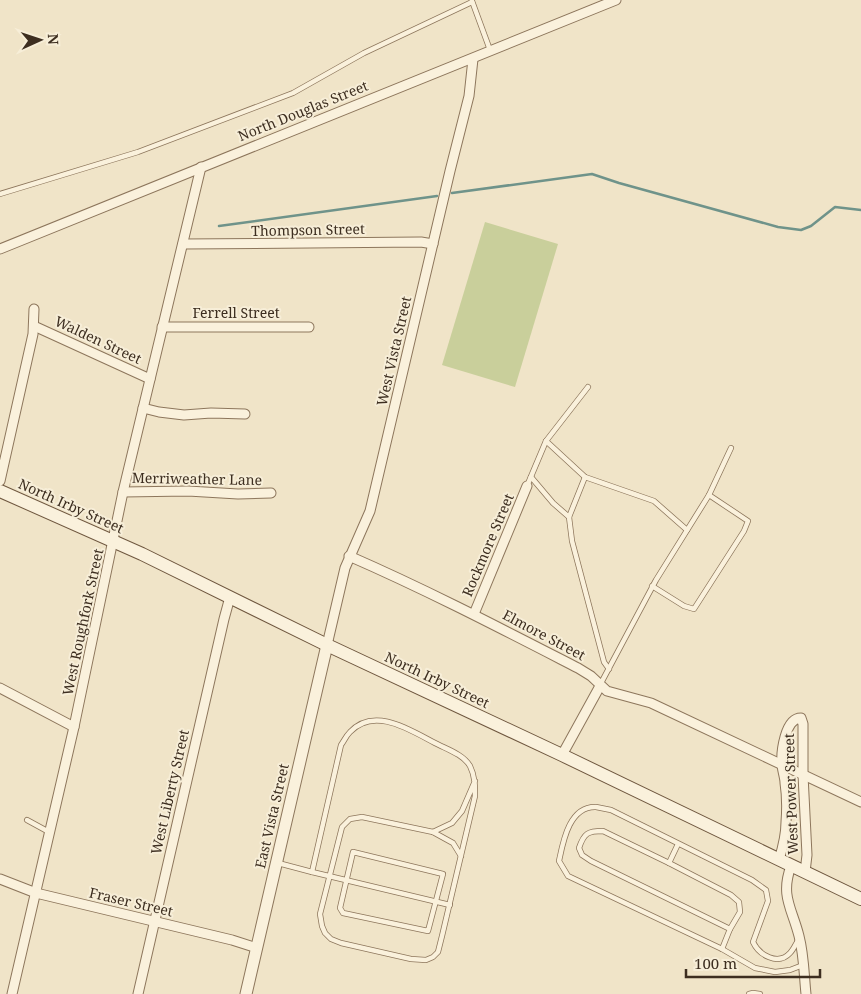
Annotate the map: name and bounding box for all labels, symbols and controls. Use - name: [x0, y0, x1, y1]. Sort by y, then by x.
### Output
- north arrow: [15, 15, 65, 65]
- text: N: [44, 33, 63, 45]
- street label: North Douglas Street: [235, 76, 371, 145]
- street label: Thompson Street: [251, 219, 365, 240]
- street label: West Vista Street: [372, 294, 415, 408]
- street label: Ferrell Street: [192, 303, 280, 322]
- street label: Walden Street: [52, 311, 145, 368]
- street label: Merriweather Lane: [132, 468, 262, 489]
- street label: North Irby Street: [16, 474, 127, 537]
- street label: Rockmore Street: [457, 490, 518, 599]
- street label: West Roughfork Street: [58, 547, 107, 697]
- street label: Elmore Street: [500, 605, 589, 664]
- street label: North Irby Street: [382, 647, 493, 712]
- street label: West Liberty Street: [146, 728, 193, 856]
- street label: West Power Street: [779, 733, 802, 855]
- street label: East Vista Street: [250, 761, 293, 870]
- street label: Fraser Street: [87, 883, 175, 920]
- scale bar: [686, 946, 820, 978]
- text: 100 m: [694, 953, 737, 973]

